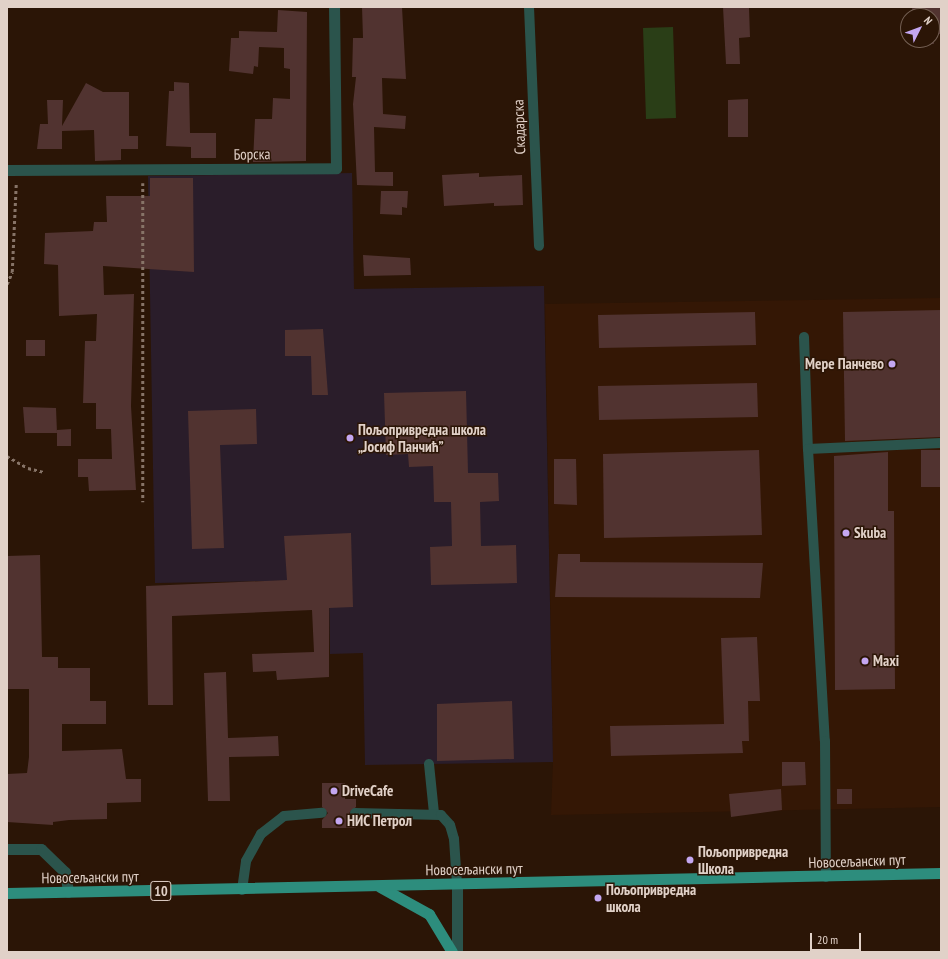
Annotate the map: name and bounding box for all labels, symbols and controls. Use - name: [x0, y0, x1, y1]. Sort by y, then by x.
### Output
- north arrow: [900, 8, 940, 48]
- text: N: [921, 14, 935, 28]
- street label: Скадарска: [509, 99, 529, 155]
- street label: Борска: [233, 145, 271, 163]
- place label: Мере Панчево: [805, 355, 884, 373]
- marker: Мере Панчево: [887, 359, 897, 369]
- place label: Пољопривредна школа „Јосиф Панчић”: [358, 420, 486, 455]
- marker: Пољопривредна школа „Јосиф Панчић”: [345, 433, 355, 443]
- place label: Skuba: [854, 524, 886, 542]
- marker: Skuba: [841, 528, 851, 538]
- place label: Maxi: [873, 652, 899, 670]
- marker: Maxi: [860, 656, 870, 666]
- place label: DriveCafe: [342, 782, 393, 800]
- marker: DriveCafe: [329, 786, 339, 796]
- place label: НИС Петрол: [347, 812, 412, 830]
- marker: НИС Петрол: [334, 816, 344, 826]
- place label: Пољопривредна Школа: [698, 842, 788, 877]
- street label: Новосељански пут: [808, 850, 906, 872]
- marker: Пољопривредна Школа: [685, 855, 695, 865]
- street label: Новосељански пут: [425, 859, 523, 879]
- street label: Новосељански пут: [41, 867, 139, 887]
- road number: 10: [150, 879, 172, 903]
- place label: Пољопривредна школа: [606, 880, 696, 915]
- marker: Пољопривредна школа: [593, 893, 603, 903]
- scale bar: [812, 925, 863, 951]
- text: 20 m: [817, 932, 838, 947]

